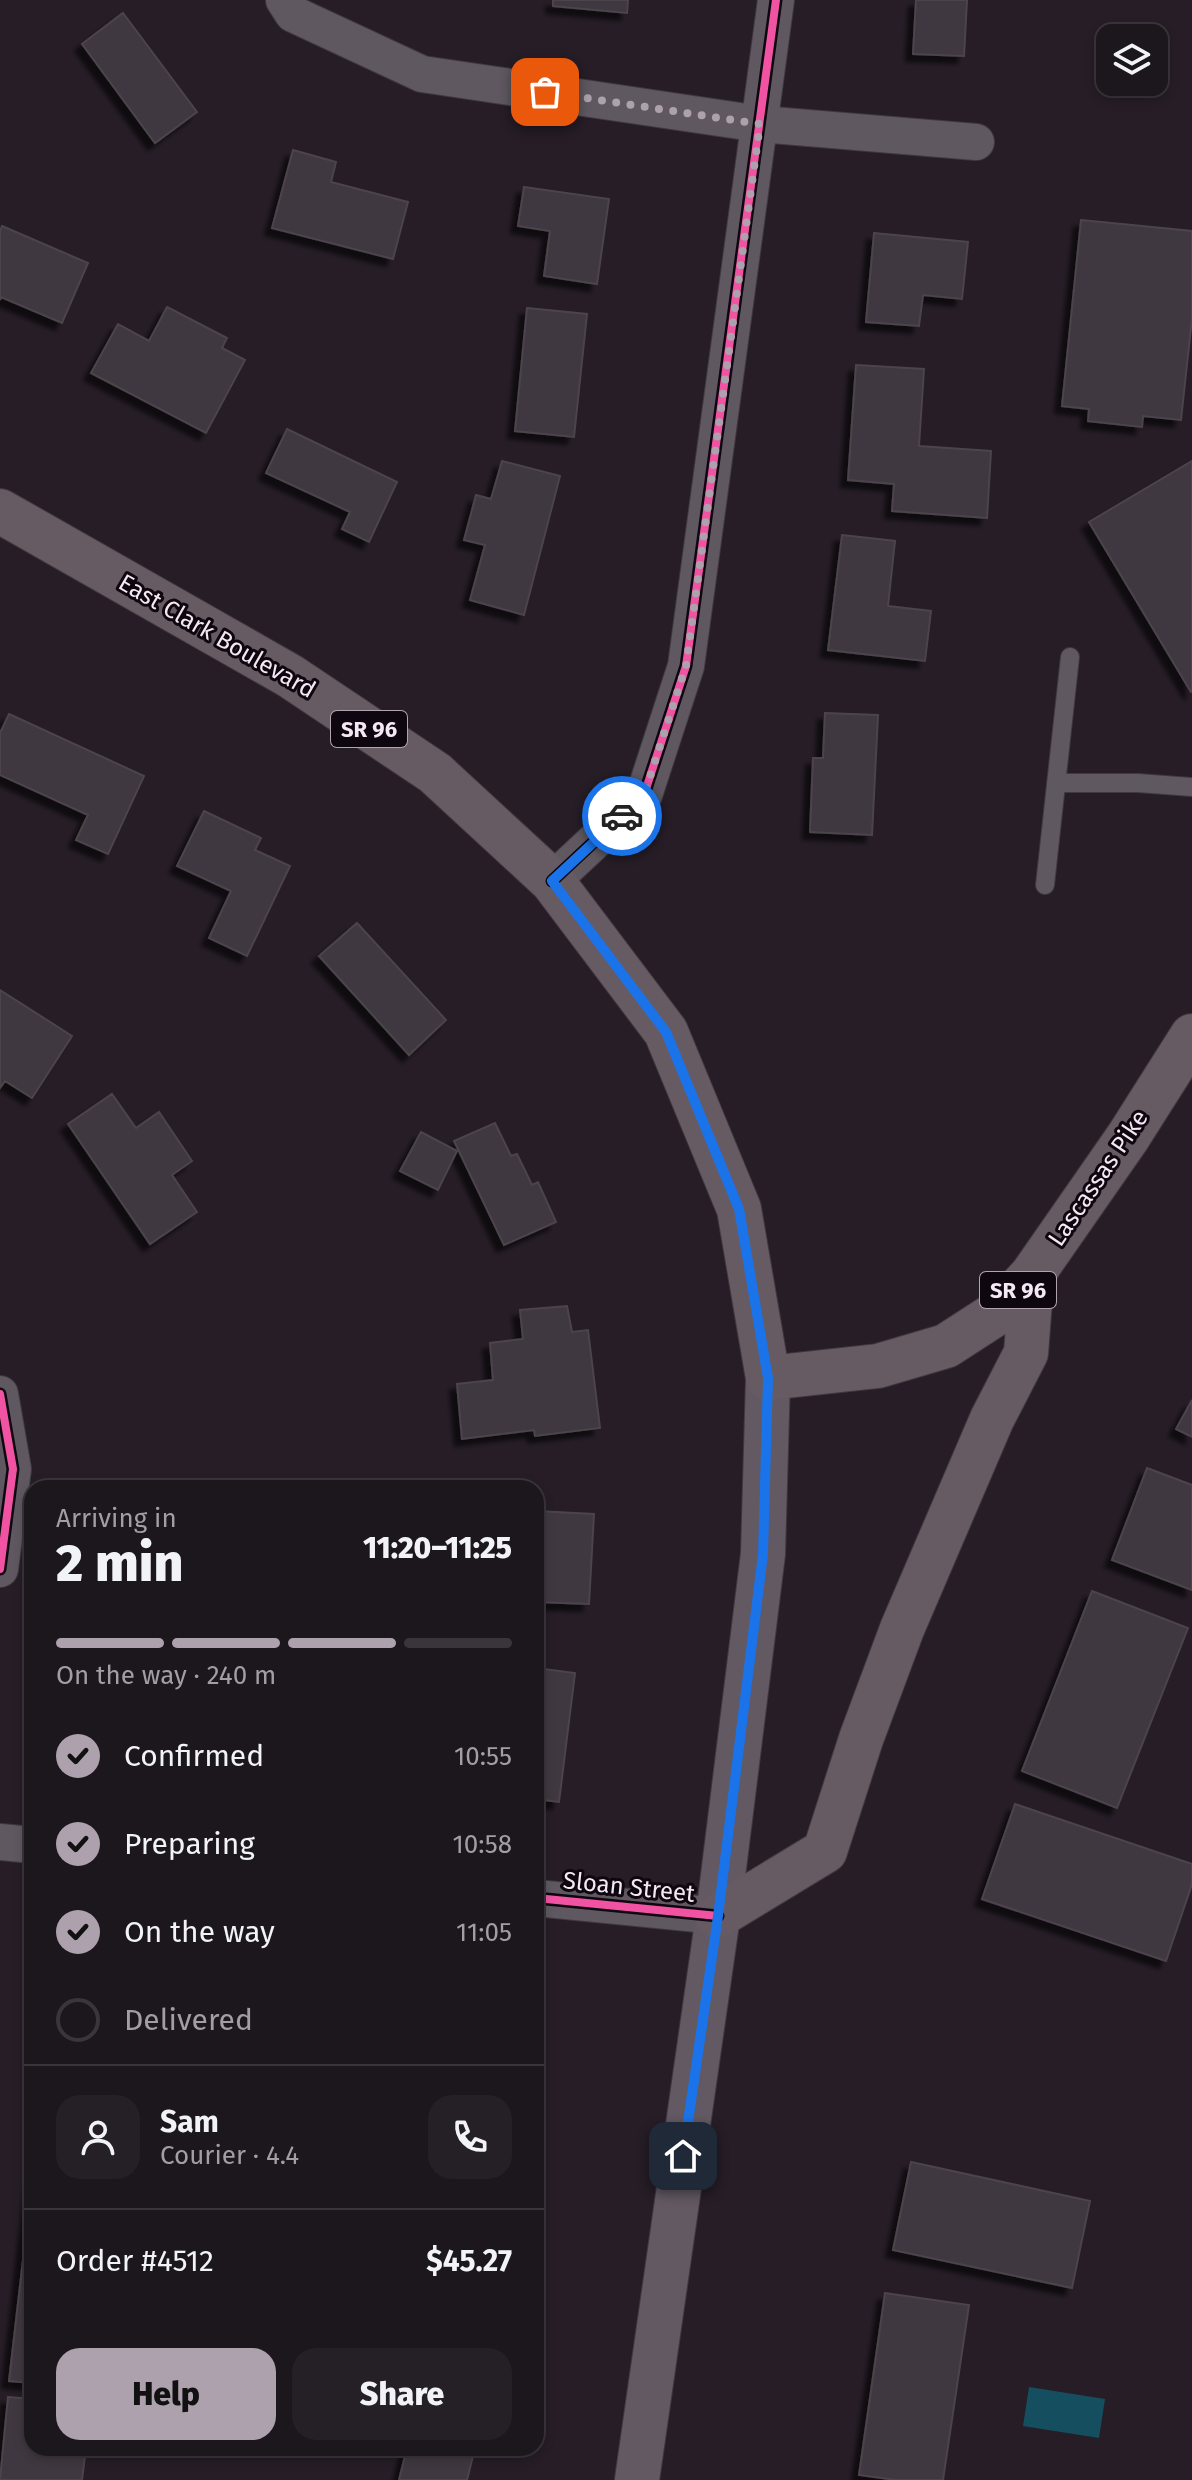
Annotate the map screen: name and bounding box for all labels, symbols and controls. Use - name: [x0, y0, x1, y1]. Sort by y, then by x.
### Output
- map controls: [1096, 24, 1168, 96]
- button: layers: [1096, 24, 1168, 96]
- pin: [511, 58, 579, 126]
- icon: bag: [523, 70, 567, 114]
- street label: East Clark Boulevard: [114, 568, 320, 704]
- road number: SR 96: [331, 711, 407, 747]
- courier: [582, 776, 662, 856]
- icon: car: [600, 794, 644, 838]
- street label: Lascassas Pike: [1042, 1105, 1154, 1251]
- road number: SR 96: [980, 1272, 1056, 1308]
- text: Arriving in: [56, 1503, 177, 1534]
- text: 11:20–11:25: [363, 1530, 512, 1566]
- text: 2 min: [56, 1532, 183, 1595]
- text: On the way · 240 m: [56, 1660, 276, 1691]
- icon: check: [56, 1734, 100, 1778]
- text: Confirmed: [124, 1738, 264, 1774]
- text: 10:55: [454, 1741, 512, 1772]
- icon: check: [56, 1822, 100, 1866]
- text: Preparing: [124, 1826, 255, 1862]
- text: 10:58: [453, 1829, 512, 1860]
- street label: Sloan Street: [562, 1866, 697, 1908]
- icon: check: [56, 1910, 100, 1954]
- text: On the way: [124, 1914, 275, 1950]
- text: 11:05: [456, 1917, 512, 1948]
- text: Delivered: [124, 2002, 253, 2038]
- button: person: [56, 2095, 140, 2179]
- button: phone: [428, 2095, 512, 2179]
- text: Sam: [160, 2104, 219, 2140]
- pin: [649, 2122, 717, 2190]
- icon: home: [661, 2134, 705, 2178]
- text: Courier · 4.4: [160, 2140, 299, 2171]
- text: Order #4512: [56, 2243, 214, 2279]
- text: $45.27: [426, 2243, 512, 2279]
- button: Help: [56, 2348, 276, 2440]
- button: Share: [292, 2348, 512, 2440]

